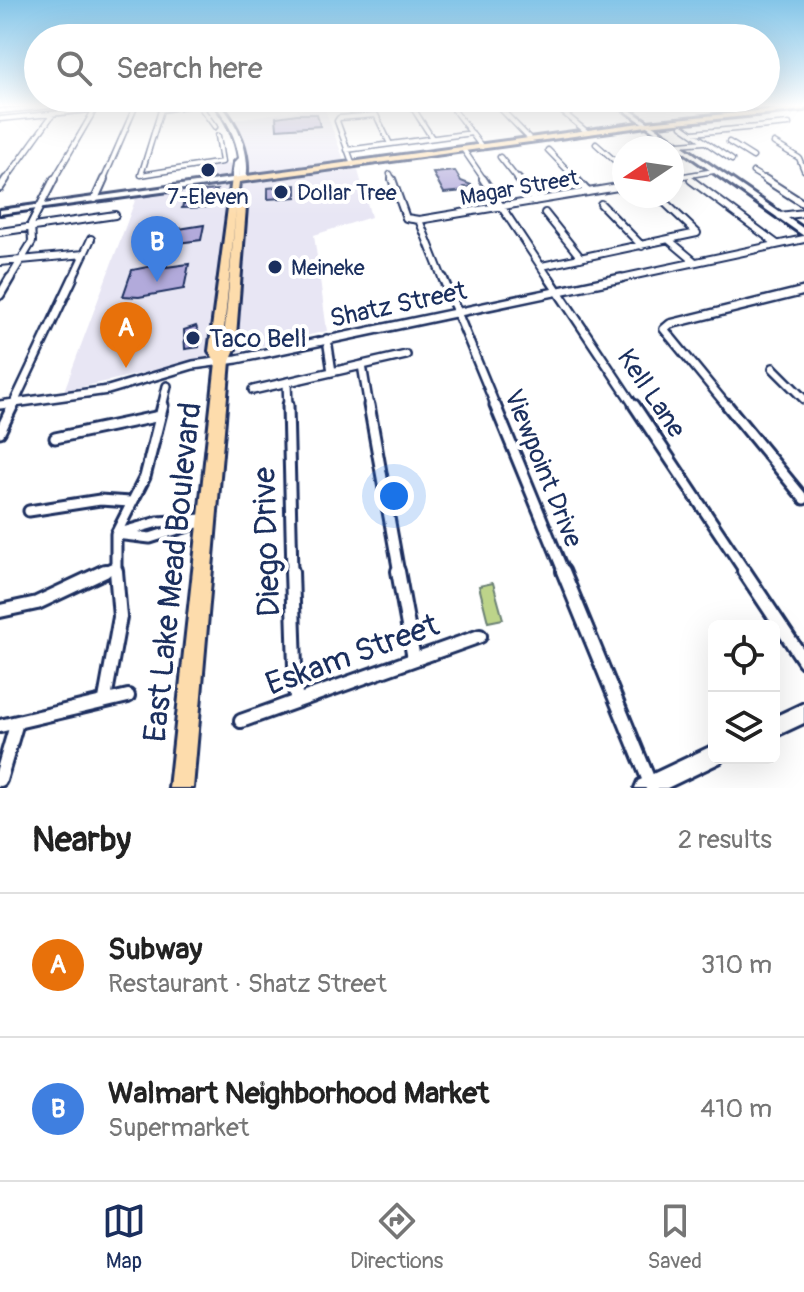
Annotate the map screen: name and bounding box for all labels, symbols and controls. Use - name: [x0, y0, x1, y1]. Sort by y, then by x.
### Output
- search box: [24, 24, 780, 112]
- icon: search: [52, 46, 96, 90]
- text: Search here: [116, 50, 263, 87]
- north arrow: [612, 136, 684, 208]
- marker: 7-Eleven: [199, 161, 217, 179]
- street label: Magar Street: [458, 164, 581, 212]
- place label: Dollar Tree: [297, 179, 397, 207]
- place label: 7-Eleven: [167, 183, 249, 211]
- marker: Dollar Tree: [272, 183, 290, 201]
- pin: B: [131, 216, 183, 282]
- place label: Meineke: [291, 254, 365, 282]
- marker: Meineke: [266, 258, 284, 276]
- street label: Shatz Street: [327, 275, 470, 335]
- pin: A: [100, 302, 152, 368]
- place label: Taco Bell: [209, 323, 307, 355]
- marker: Taco Bell: [184, 329, 202, 347]
- street label: Kell Lane: [610, 343, 693, 444]
- street label: Viewpoint Drive: [497, 385, 589, 552]
- street label: East Lake Mead Boulevard: [135, 400, 211, 744]
- street label: Diego Drive: [244, 466, 290, 618]
- your location: [374, 476, 414, 516]
- street label: Eskam Street: [260, 605, 444, 705]
- map controls: [708, 620, 780, 764]
- button: locate: [708, 620, 780, 692]
- button: layers: [708, 692, 780, 764]
- text: Nearby: [32, 819, 131, 862]
- text: 2 results: [678, 824, 772, 856]
- text: Subway: [108, 931, 202, 968]
- text: A: [50, 949, 66, 981]
- text: 310 m: [701, 949, 772, 981]
- text: Restaurant · Shatz Street: [108, 968, 387, 1000]
- text: Walmart Neighborhood Market: [108, 1075, 489, 1112]
- text: B: [51, 1093, 65, 1125]
- text: 410 m: [700, 1093, 772, 1125]
- text: Supermarket: [108, 1112, 249, 1144]
- tab: Map: [102, 1199, 146, 1275]
- tab: Directions: [350, 1199, 443, 1275]
- tab: Saved: [647, 1199, 702, 1275]

